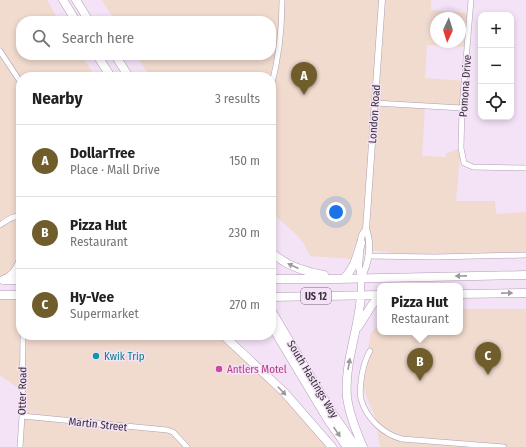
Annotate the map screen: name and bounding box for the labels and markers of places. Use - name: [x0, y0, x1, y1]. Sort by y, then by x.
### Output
- pin: A: [291, 62, 317, 95]
- pin: C: [475, 342, 501, 375]
- pin: B: [407, 348, 433, 381]
- place label: Kwik Trip: [104, 350, 145, 363]
- marker: Kwik Trip: [91, 351, 101, 361]
- place label: Antlers Motel: [227, 363, 287, 376]
- marker: Antlers Motel: [214, 364, 224, 374]

